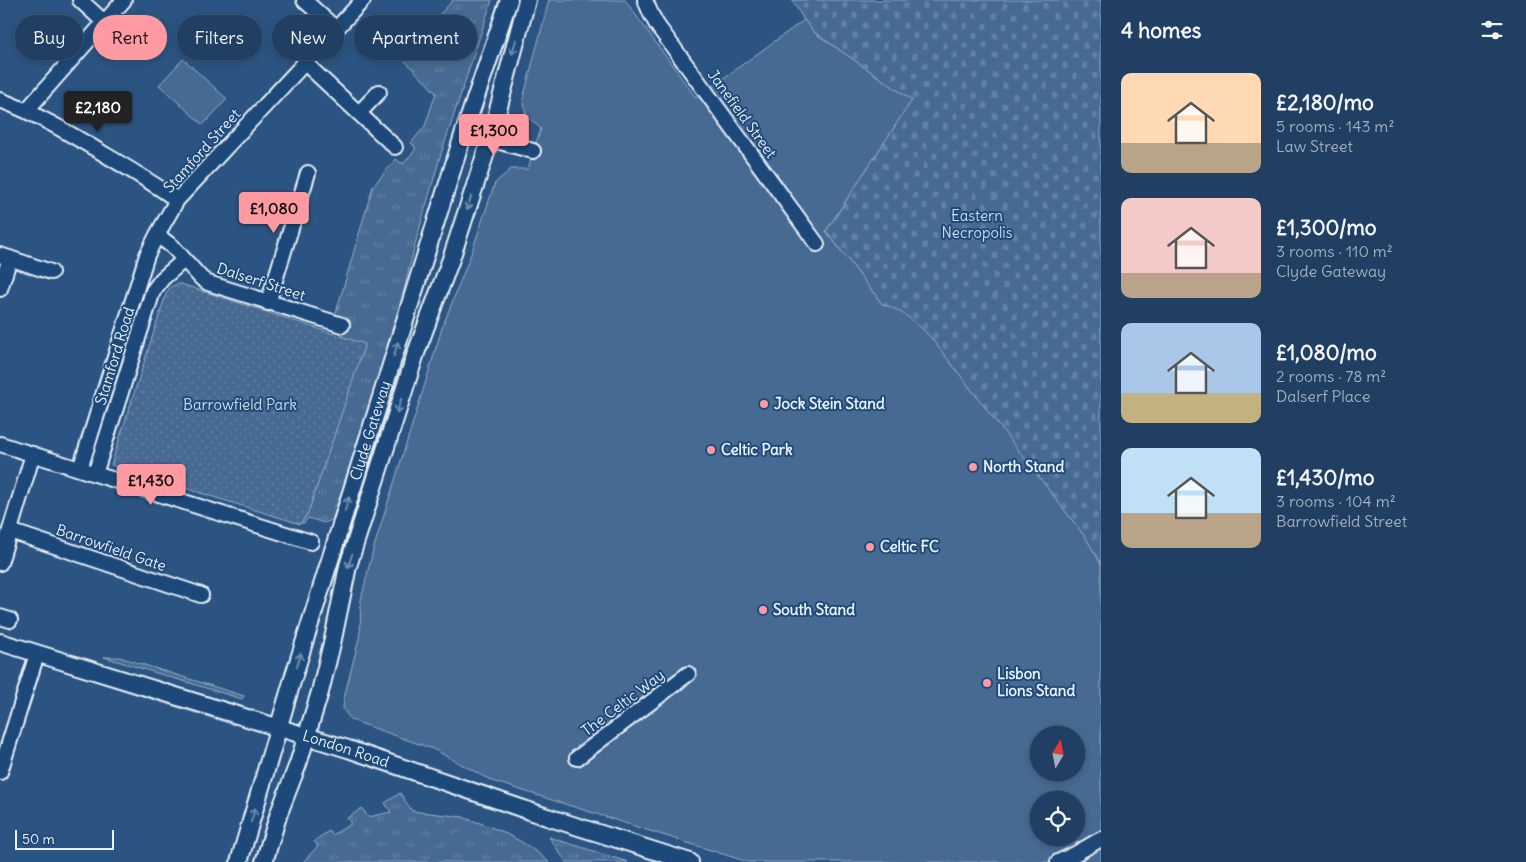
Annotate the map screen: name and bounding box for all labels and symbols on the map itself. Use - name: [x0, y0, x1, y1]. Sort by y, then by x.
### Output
- one-way arrow: [509, 39, 519, 55]
- street label: Janefield Street: [704, 66, 781, 162]
- pin: £2,180: [57, 90, 139, 133]
- street label: Stamford Street: [159, 105, 244, 197]
- pin: £1,300: [453, 114, 535, 156]
- pin: £1,080: [233, 192, 315, 234]
- one-way arrow: [464, 195, 474, 211]
- park label: Eastern Necropolis: [942, 206, 1013, 242]
- street label: Dalserf Street: [214, 258, 308, 305]
- street label: Stamford Road: [91, 304, 138, 407]
- one-way arrow: [391, 342, 401, 358]
- street label: Clyde Gateway: [346, 378, 395, 483]
- place label: Jock Stein Stand: [774, 394, 885, 413]
- park label: Barrowfield Park: [183, 395, 297, 414]
- one-way arrow: [394, 398, 403, 414]
- marker: Jock Stein Stand: [758, 398, 770, 410]
- place label: Celtic Park: [721, 440, 793, 459]
- marker: Celtic Park: [705, 444, 717, 456]
- place label: North Stand: [983, 457, 1064, 476]
- marker: North Stand: [967, 461, 979, 473]
- pin: £1,430: [110, 464, 192, 506]
- one-way arrow: [343, 497, 353, 513]
- street label: Barrowfield Gate: [54, 520, 169, 575]
- place label: Celtic FC: [880, 537, 939, 556]
- marker: Celtic FC: [864, 541, 876, 553]
- one-way arrow: [344, 553, 354, 569]
- place label: South Stand: [773, 600, 855, 619]
- marker: South Stand: [757, 604, 769, 616]
- one-way arrow: [295, 652, 304, 668]
- place label: Lisbon Lions Stand: [997, 664, 1075, 700]
- street label: The Celtic Way: [578, 665, 668, 740]
- marker: Lisbon Lions Stand: [981, 677, 993, 689]
- street label: London Road: [300, 726, 392, 771]
- north arrow: [1030, 726, 1085, 781]
- one-way arrow: [248, 808, 258, 824]
- scale bar: [15, 827, 114, 850]

